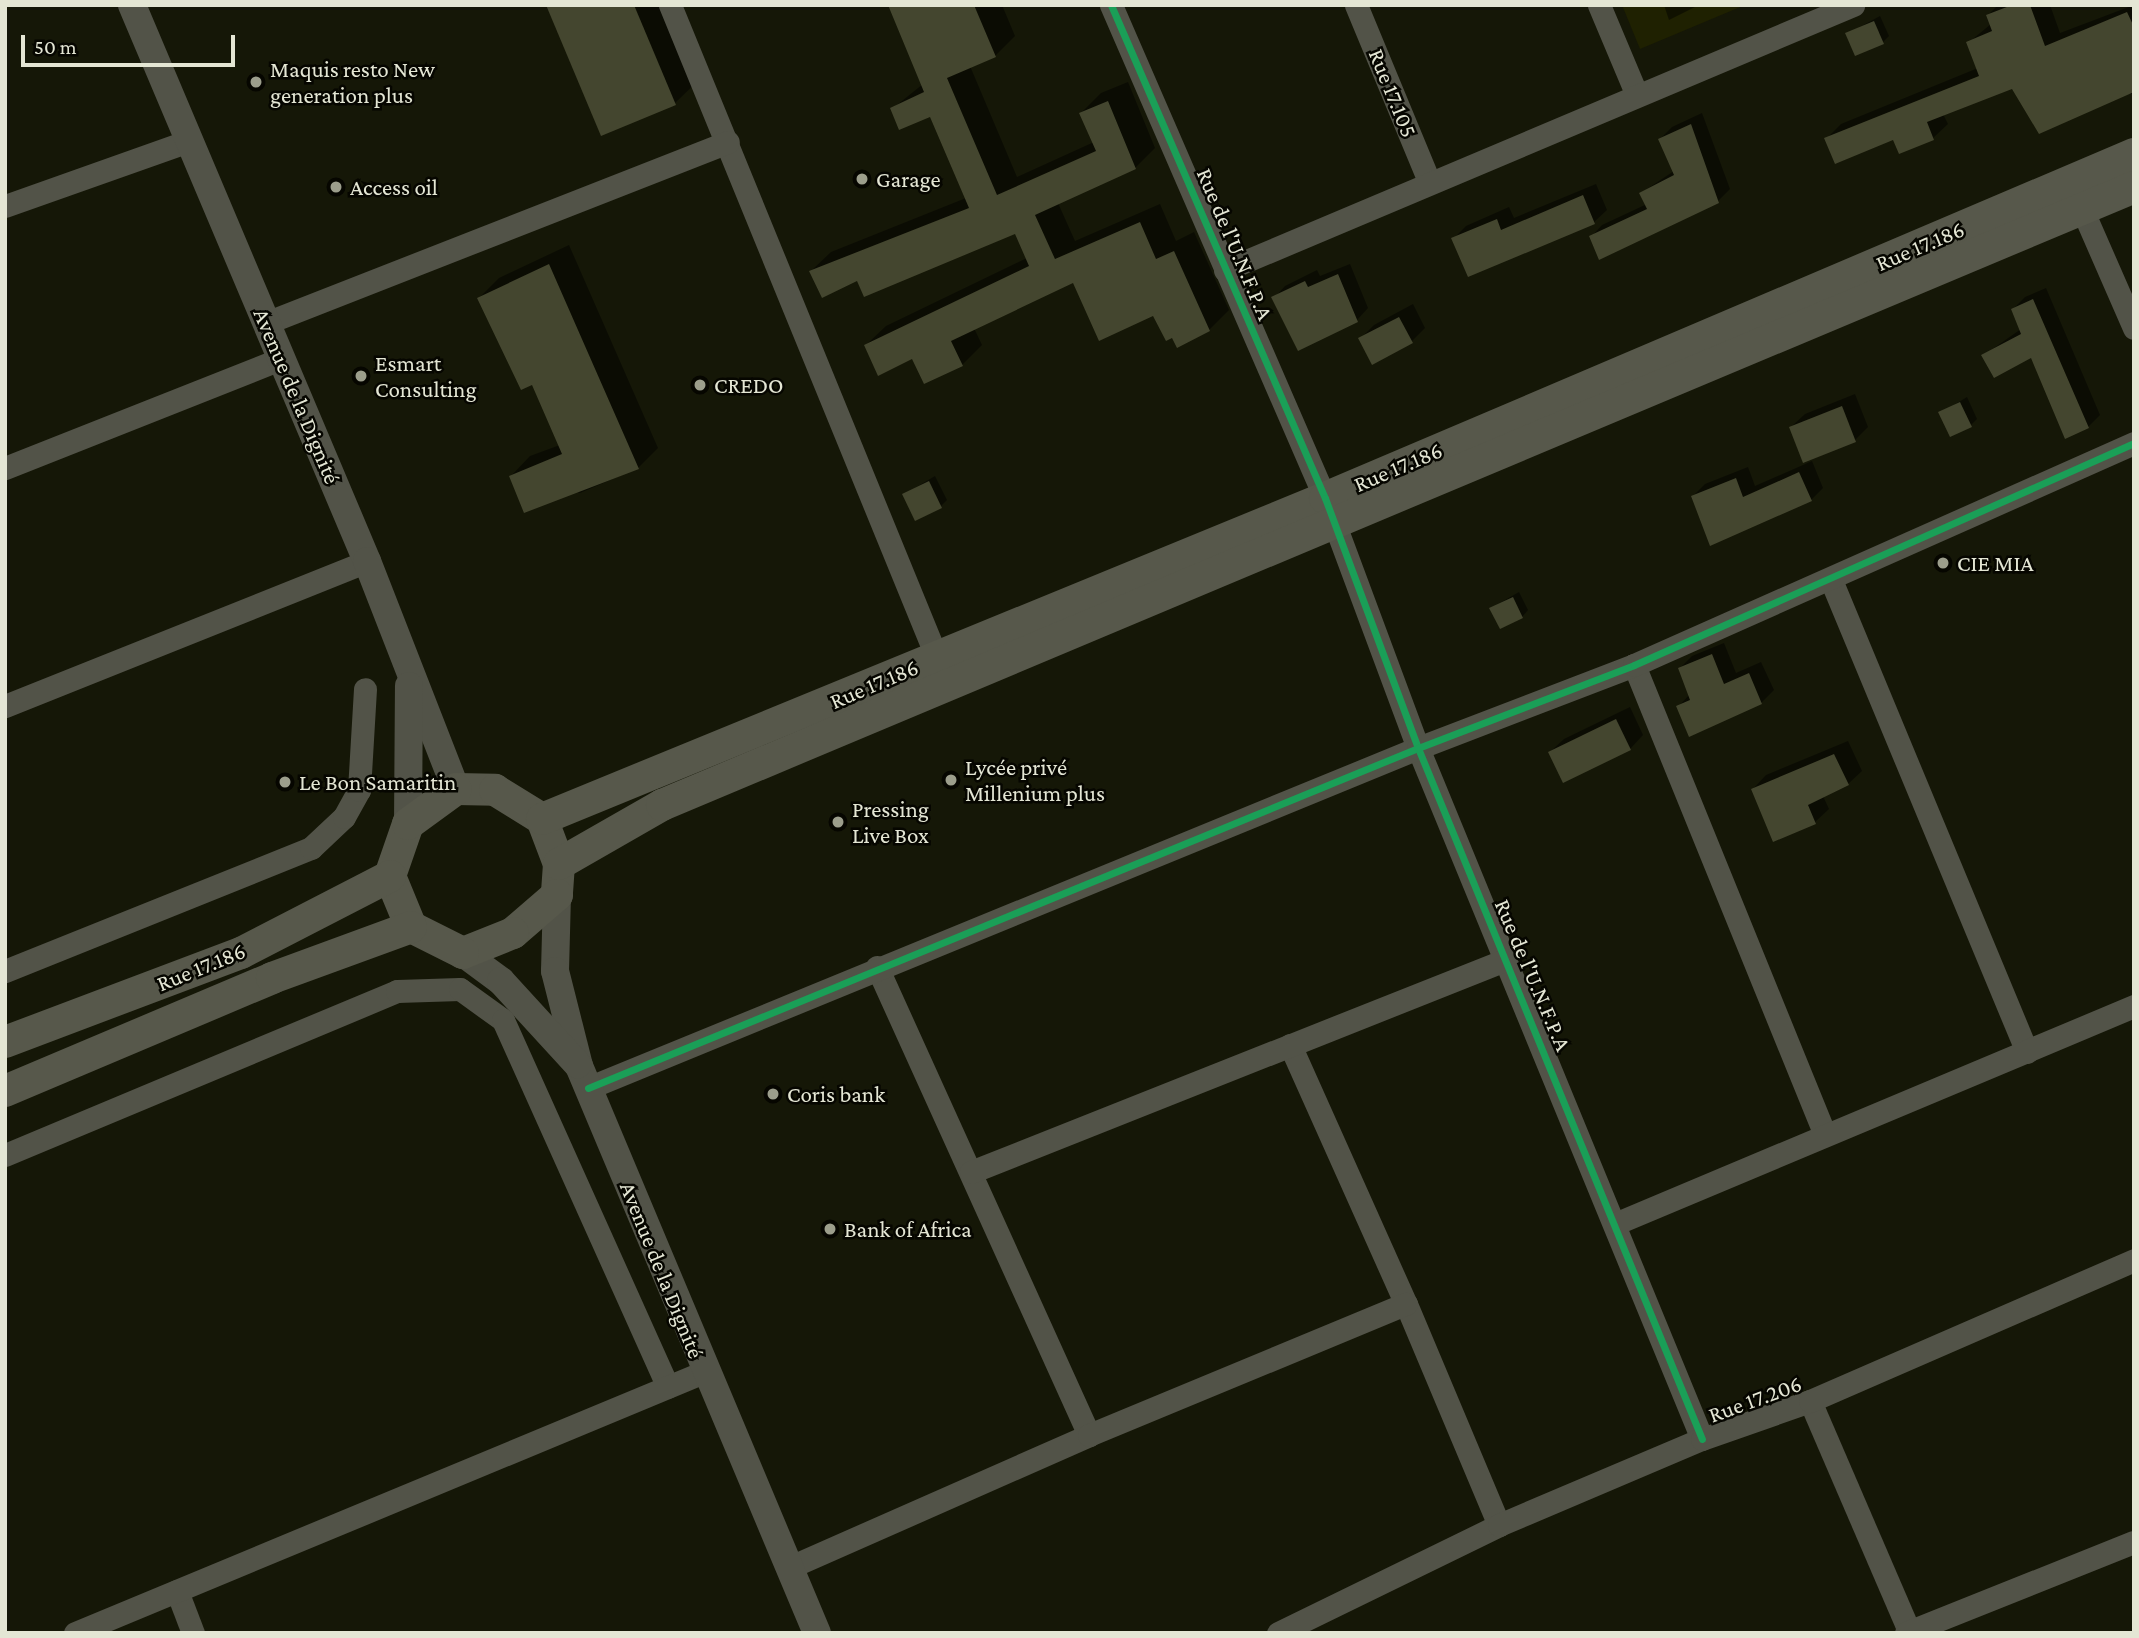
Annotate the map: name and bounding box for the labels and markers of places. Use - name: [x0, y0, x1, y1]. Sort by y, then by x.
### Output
- place label: Maquis resto New generation plus: [270, 55, 435, 109]
- marker: Maquis resto New generation plus: [248, 74, 264, 90]
- place label: Garage: [876, 165, 941, 193]
- marker: Garage: [854, 171, 870, 187]
- place label: Access oil: [350, 173, 438, 201]
- marker: Access oil: [328, 179, 344, 195]
- place label: Esmart Consulting: [375, 349, 477, 403]
- marker: Esmart Consulting: [353, 368, 369, 384]
- place label: CREDO: [714, 371, 784, 399]
- marker: CREDO: [692, 377, 708, 393]
- place label: CIE MIA: [1957, 549, 2033, 577]
- marker: CIE MIA: [1935, 555, 1951, 571]
- place label: Lycée privé Millenium plus: [965, 753, 1105, 807]
- place label: Le Bon Samaritin: [299, 768, 456, 796]
- marker: Lycée privé Millenium plus: [943, 772, 959, 788]
- marker: Le Bon Samaritin: [277, 774, 293, 790]
- place label: Pressing Live Box: [852, 795, 929, 849]
- marker: Pressing Live Box: [830, 814, 846, 830]
- place label: Coris bank: [787, 1080, 885, 1108]
- marker: Coris bank: [765, 1086, 781, 1102]
- place label: Bank of Africa: [844, 1215, 972, 1243]
- marker: Bank of Africa: [822, 1221, 838, 1237]

